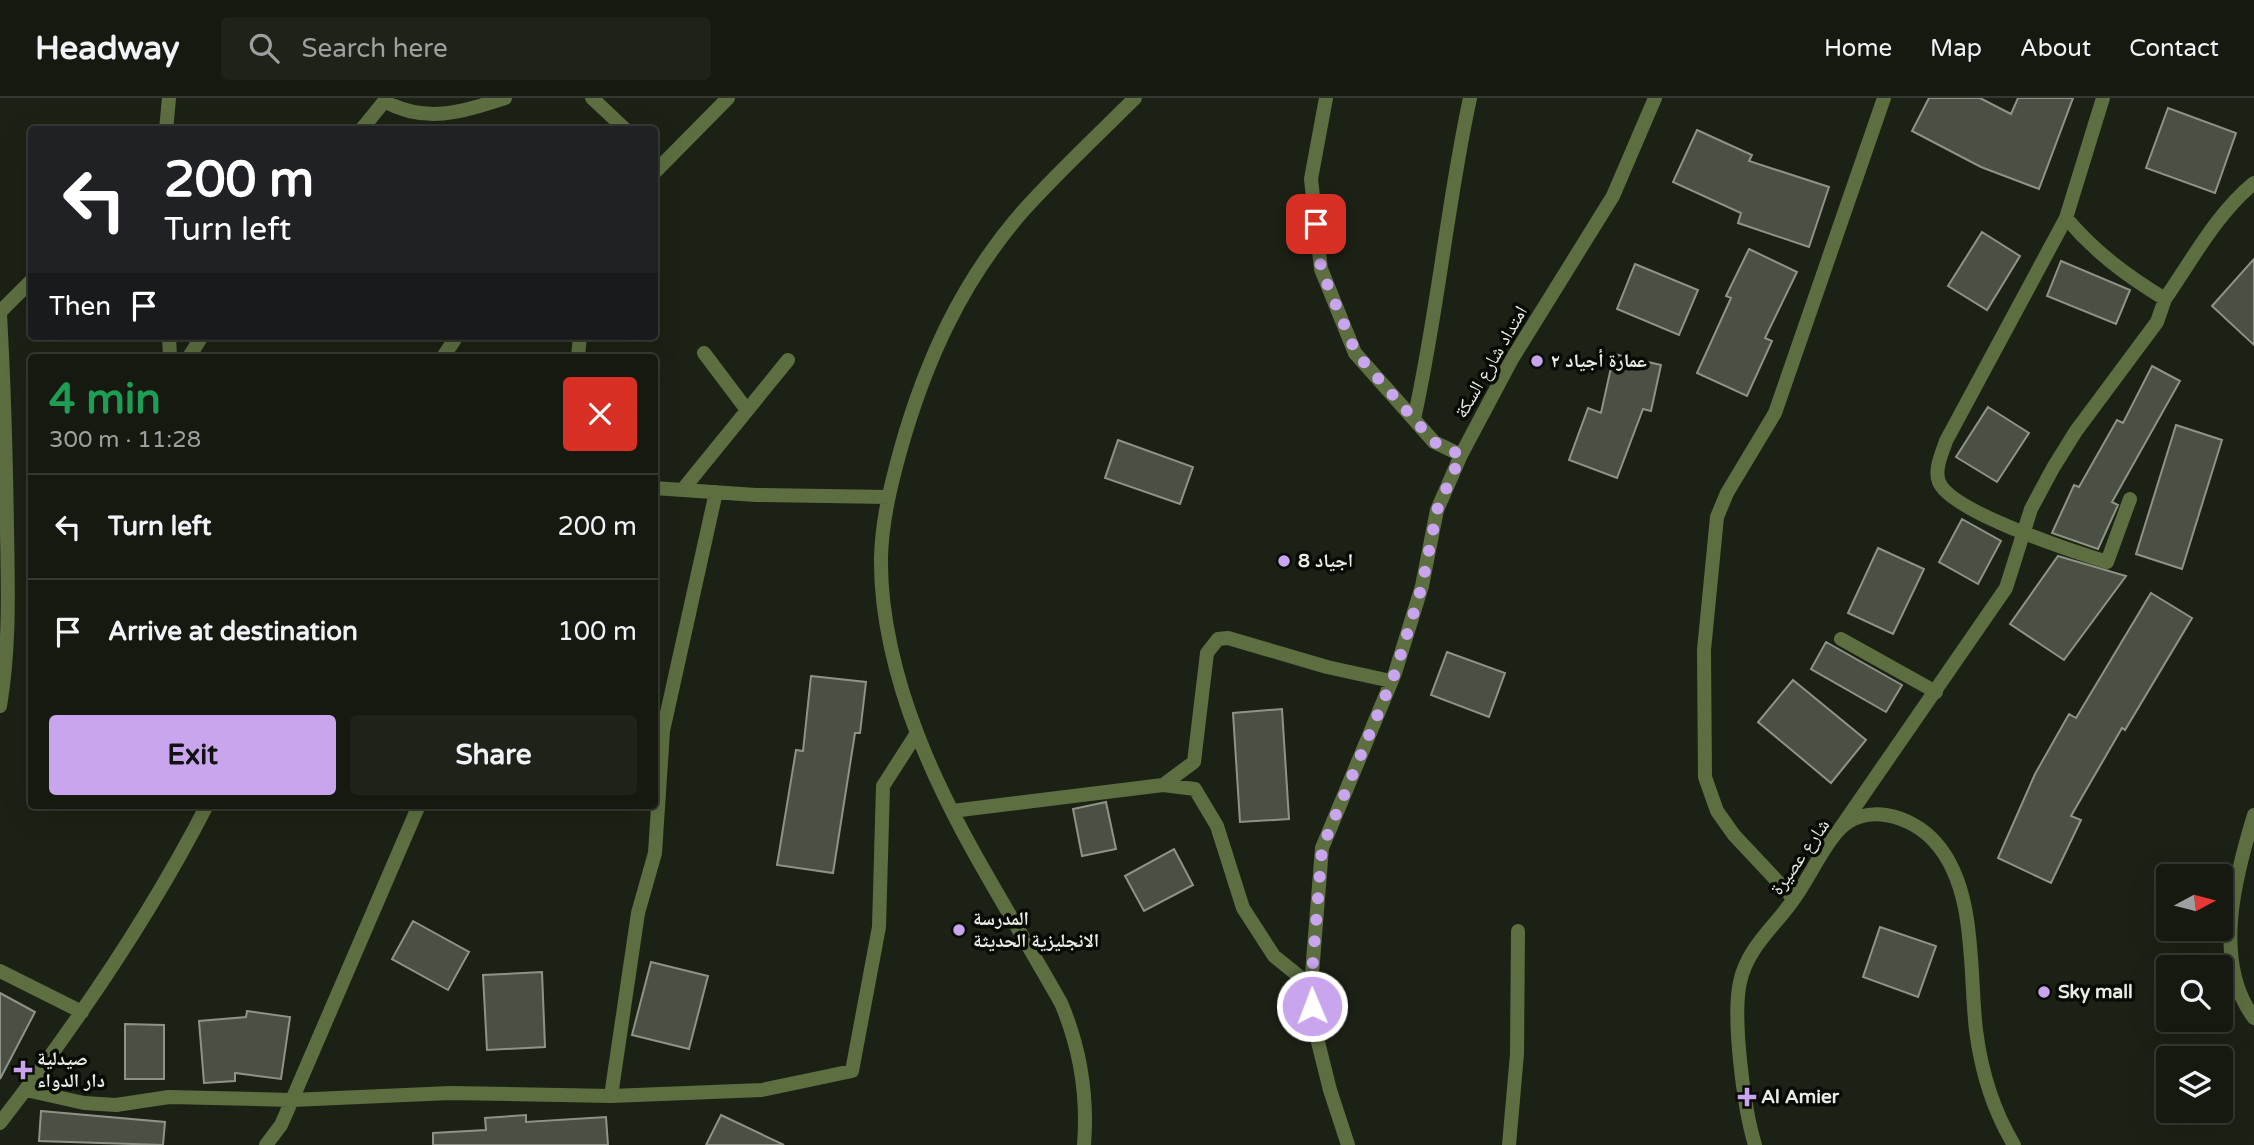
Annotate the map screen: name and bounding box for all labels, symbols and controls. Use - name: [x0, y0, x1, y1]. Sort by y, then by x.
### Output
- search box: [221, 17, 711, 80]
- text: Headway: [35, 29, 179, 68]
- icon: search: [245, 29, 283, 67]
- text: Search here: [301, 33, 448, 64]
- text: Home: [1824, 34, 1892, 63]
- text: Map: [1930, 34, 1982, 63]
- text: About: [2020, 34, 2091, 63]
- text: Contact: [2129, 34, 2219, 63]
- text: 200 m: [164, 151, 314, 210]
- icon: left: [49, 154, 140, 245]
- pin: [1286, 194, 1346, 254]
- icon: arrive: [1297, 205, 1335, 243]
- text: Turn left: [164, 211, 291, 249]
- icon: arrive: [125, 287, 163, 325]
- text: Then: [49, 291, 111, 322]
- street label: امتداد شارع السكة: [1450, 302, 1532, 422]
- place label: عمارة أجياد ٢: [1551, 349, 1647, 372]
- marker: عمارة أجياد ٢: [1529, 353, 1545, 369]
- text: 4 min: [49, 374, 161, 425]
- button: close: [563, 377, 637, 451]
- text: 300 m · 11:28: [49, 426, 201, 454]
- icon: left: [49, 508, 87, 546]
- text: Turn left: [108, 511, 211, 542]
- text: 200 m: [557, 511, 637, 542]
- place label: اجياد 8: [1298, 550, 1353, 572]
- marker: اجياد 8: [1276, 553, 1292, 569]
- icon: arrive: [49, 613, 87, 651]
- text: Arrive at destination: [108, 616, 358, 647]
- text: 100 m: [557, 616, 637, 647]
- button: Exit: [49, 715, 336, 795]
- button: Share: [350, 715, 637, 795]
- street label: شارع عصيرة: [1766, 815, 1834, 899]
- north arrow: [2156, 864, 2233, 942]
- map controls: [2156, 864, 2233, 1123]
- place label: المدرسة الانجليزية الحديثة: [973, 908, 1099, 952]
- marker: المدرسة الانجليزية الحديثة: [951, 922, 967, 938]
- button: search: [2156, 955, 2233, 1032]
- position arrow: [1275, 969, 1349, 1043]
- place label: Sky mall: [2058, 981, 2133, 1004]
- marker: Sky mall: [2036, 984, 2052, 1000]
- button: layers: [2156, 1046, 2233, 1123]
- place label: صيدلية دار الدواء: [37, 1048, 105, 1092]
- marker: صيدلية دار الدواء: [15, 1062, 31, 1078]
- place label: Al Amier: [1761, 1086, 1840, 1108]
- marker: Al Amier: [1739, 1089, 1755, 1105]

